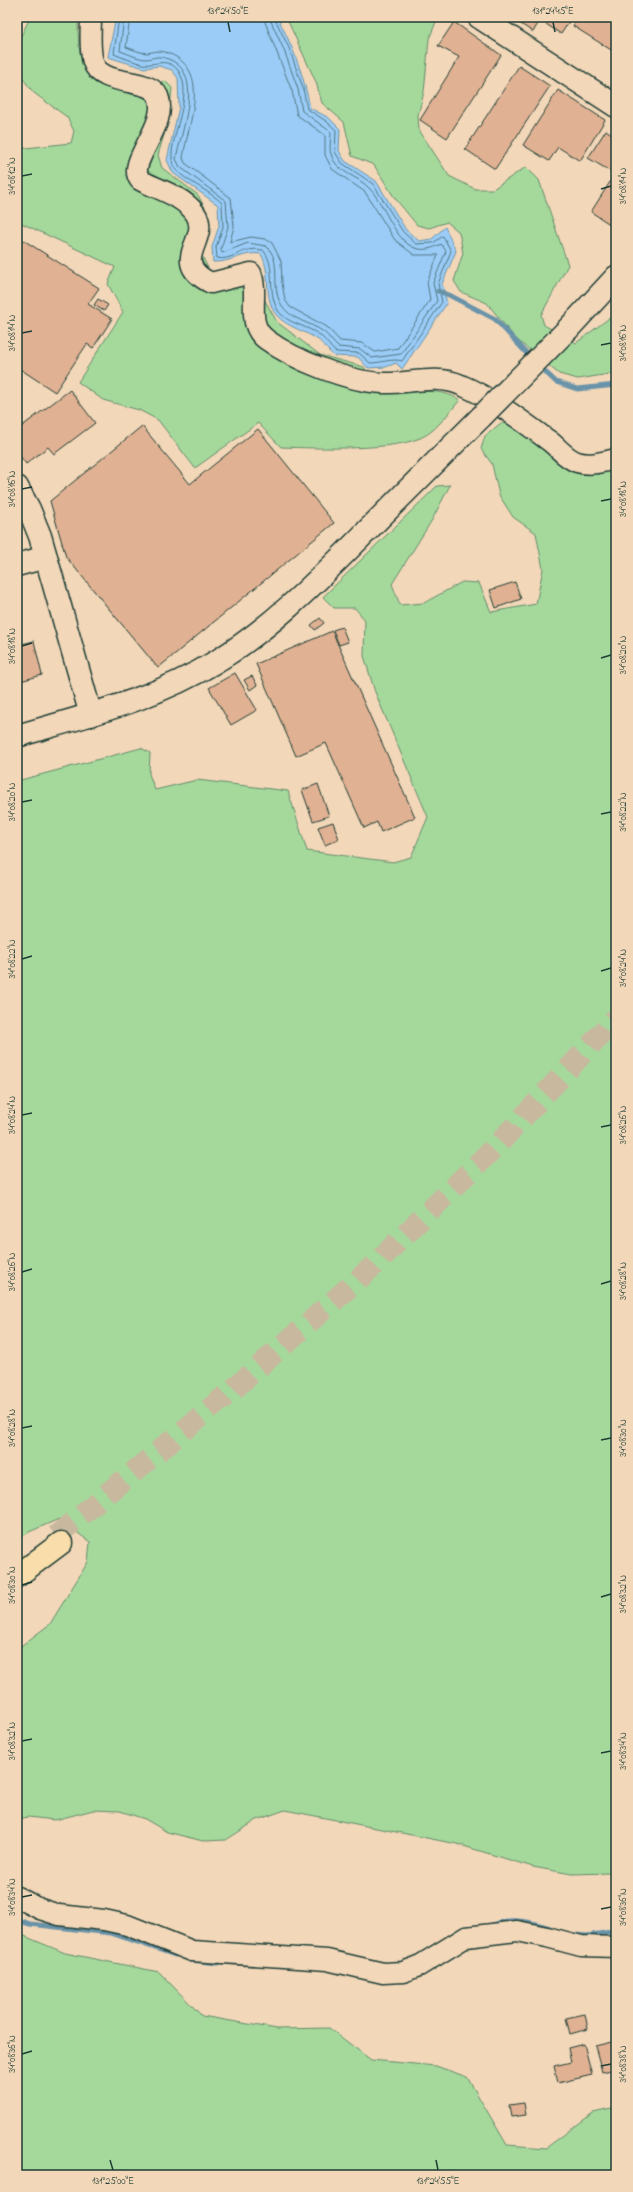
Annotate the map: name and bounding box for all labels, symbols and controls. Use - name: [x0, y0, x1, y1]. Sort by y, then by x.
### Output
- text: 131°24'50"E: [207, 4, 249, 19]
- text: 131°24'45"E: [532, 4, 574, 19]
- text: 34°08'12"N: [5, 157, 20, 195]
- text: 34°08'14"N: [616, 168, 631, 204]
- text: 34°08'14"N: [5, 315, 20, 351]
- text: 34°08'16"N: [616, 324, 631, 361]
- text: 34°08'16"N: [5, 470, 20, 507]
- text: 34°08'18"N: [616, 481, 631, 517]
- text: 34°08'18"N: [5, 628, 20, 664]
- text: 34°08'20"N: [616, 636, 631, 674]
- text: 34°08'20"N: [5, 783, 20, 821]
- text: 34°08'22"N: [616, 792, 631, 832]
- text: 34°08'22"N: [5, 939, 20, 979]
- text: 34°08'24"N: [616, 949, 631, 987]
- text: 34°08'24"N: [5, 1096, 20, 1134]
- text: 34°08'26"N: [616, 1105, 631, 1144]
- text: 34°08'26"N: [5, 1252, 20, 1291]
- text: 34°08'28"N: [616, 1262, 631, 1300]
- text: 34°08'28"N: [5, 1409, 20, 1447]
- text: 34°08'30"N: [616, 1419, 631, 1457]
- text: 34°08'30"N: [5, 1566, 20, 1604]
- text: 34°08'32"N: [616, 1575, 631, 1613]
- text: 34°08'32"N: [5, 1722, 20, 1760]
- text: 34°08'34"N: [616, 1732, 631, 1770]
- text: 34°08'34"N: [5, 1878, 20, 1916]
- text: 34°08'36"N: [616, 1888, 631, 1926]
- text: 34°08'36"N: [5, 2035, 20, 2073]
- text: 34°08'38"N: [616, 2045, 631, 2083]
- text: 131°25'00"E: [92, 2174, 134, 2189]
- text: 131°24'55"E: [416, 2174, 460, 2189]

